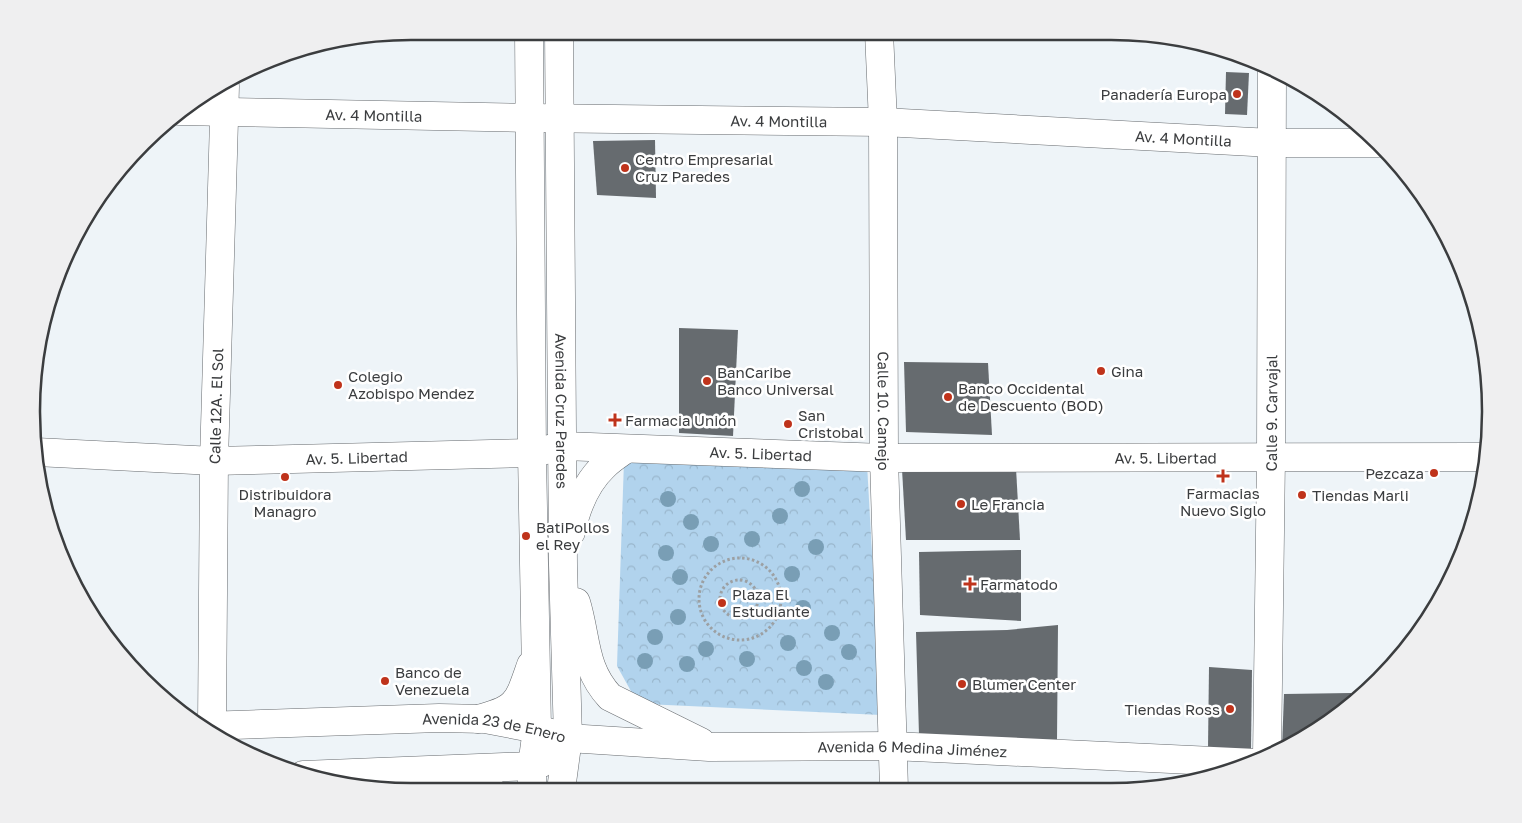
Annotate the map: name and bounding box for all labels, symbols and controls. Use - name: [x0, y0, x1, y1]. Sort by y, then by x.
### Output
- place label: Panadería Europa: [1101, 85, 1227, 103]
- marker: Panadería Europa: [1231, 88, 1243, 100]
- street label: Av. 4 Montilla: [325, 105, 423, 125]
- street label: Av. 4 Montilla: [730, 111, 828, 130]
- street label: Av. 4 Montilla: [1135, 127, 1232, 150]
- place label: Centro Empresarial Cruz Paredes: [635, 150, 773, 185]
- marker: Centro Empresarial Cruz Paredes: [619, 162, 631, 174]
- street label: Avenida Cruz Paredes: [552, 333, 571, 489]
- street label: Calle 12A. El Sol: [205, 347, 226, 464]
- street label: Calle 10. Camejo: [875, 351, 893, 471]
- street label: Calle 9. Carvajal: [1262, 354, 1280, 472]
- place label: Gina: [1111, 362, 1143, 380]
- place label: BanCaribe Banco Universal: [717, 363, 834, 398]
- marker: Gina: [1095, 365, 1107, 377]
- place label: Colegio Azobispo Mendez: [348, 367, 475, 402]
- marker: BanCaribe Banco Universal: [701, 375, 713, 387]
- marker: Colegio Azobispo Mendez: [332, 379, 344, 391]
- place label: Banco Occidental de Descuento (BOD): [958, 379, 1104, 414]
- marker: Banco Occidental de Descuento (BOD): [942, 391, 954, 403]
- place label: San Cristobal: [798, 406, 864, 441]
- place label: Farmacia Unión: [625, 411, 737, 429]
- marker: Farmacia Unión: [609, 414, 621, 426]
- marker: San Cristobal: [782, 418, 794, 430]
- street label: Av. 5. Libertad: [709, 442, 812, 464]
- street label: Av. 5. Libertad: [305, 447, 408, 468]
- street label: Av. 5. Libertad: [1114, 448, 1217, 467]
- place label: Pezcaza: [1365, 464, 1424, 482]
- marker: Pezcaza: [1428, 467, 1440, 479]
- marker: Farmacias Nuevo Siglo: [1217, 470, 1229, 482]
- marker: Distribuidora Managro: [279, 471, 291, 483]
- place label: Farmacias Nuevo Siglo: [1180, 484, 1266, 519]
- place label: Distribuidora Managro: [238, 485, 332, 520]
- place label: Tiendas Marli: [1312, 486, 1409, 504]
- marker: Tiendas Marli: [1296, 489, 1308, 501]
- place label: Le Francia: [971, 495, 1045, 513]
- marker: Le Francia: [955, 498, 967, 510]
- place label: BatiPollos el Rey: [536, 518, 610, 553]
- marker: BatiPollos el Rey: [520, 530, 532, 542]
- place label: Farmatodo: [980, 575, 1058, 593]
- marker: Farmatodo: [964, 578, 976, 590]
- place label: Plaza El Estudiante: [732, 585, 810, 620]
- marker: Plaza El Estudiante: [716, 597, 728, 609]
- place label: Banco de Venezuela: [395, 663, 469, 698]
- marker: Banco de Venezuela: [379, 675, 391, 687]
- place label: Blumer Center: [972, 675, 1076, 693]
- marker: Blumer Center: [956, 678, 968, 690]
- place label: Tiendas Ross: [1124, 700, 1220, 718]
- marker: Tiendas Ross: [1224, 703, 1236, 715]
- street label: Avenida 23 de Enero: [422, 709, 568, 746]
- street label: Avenida 6 Medina Jiménez: [817, 737, 1008, 760]

